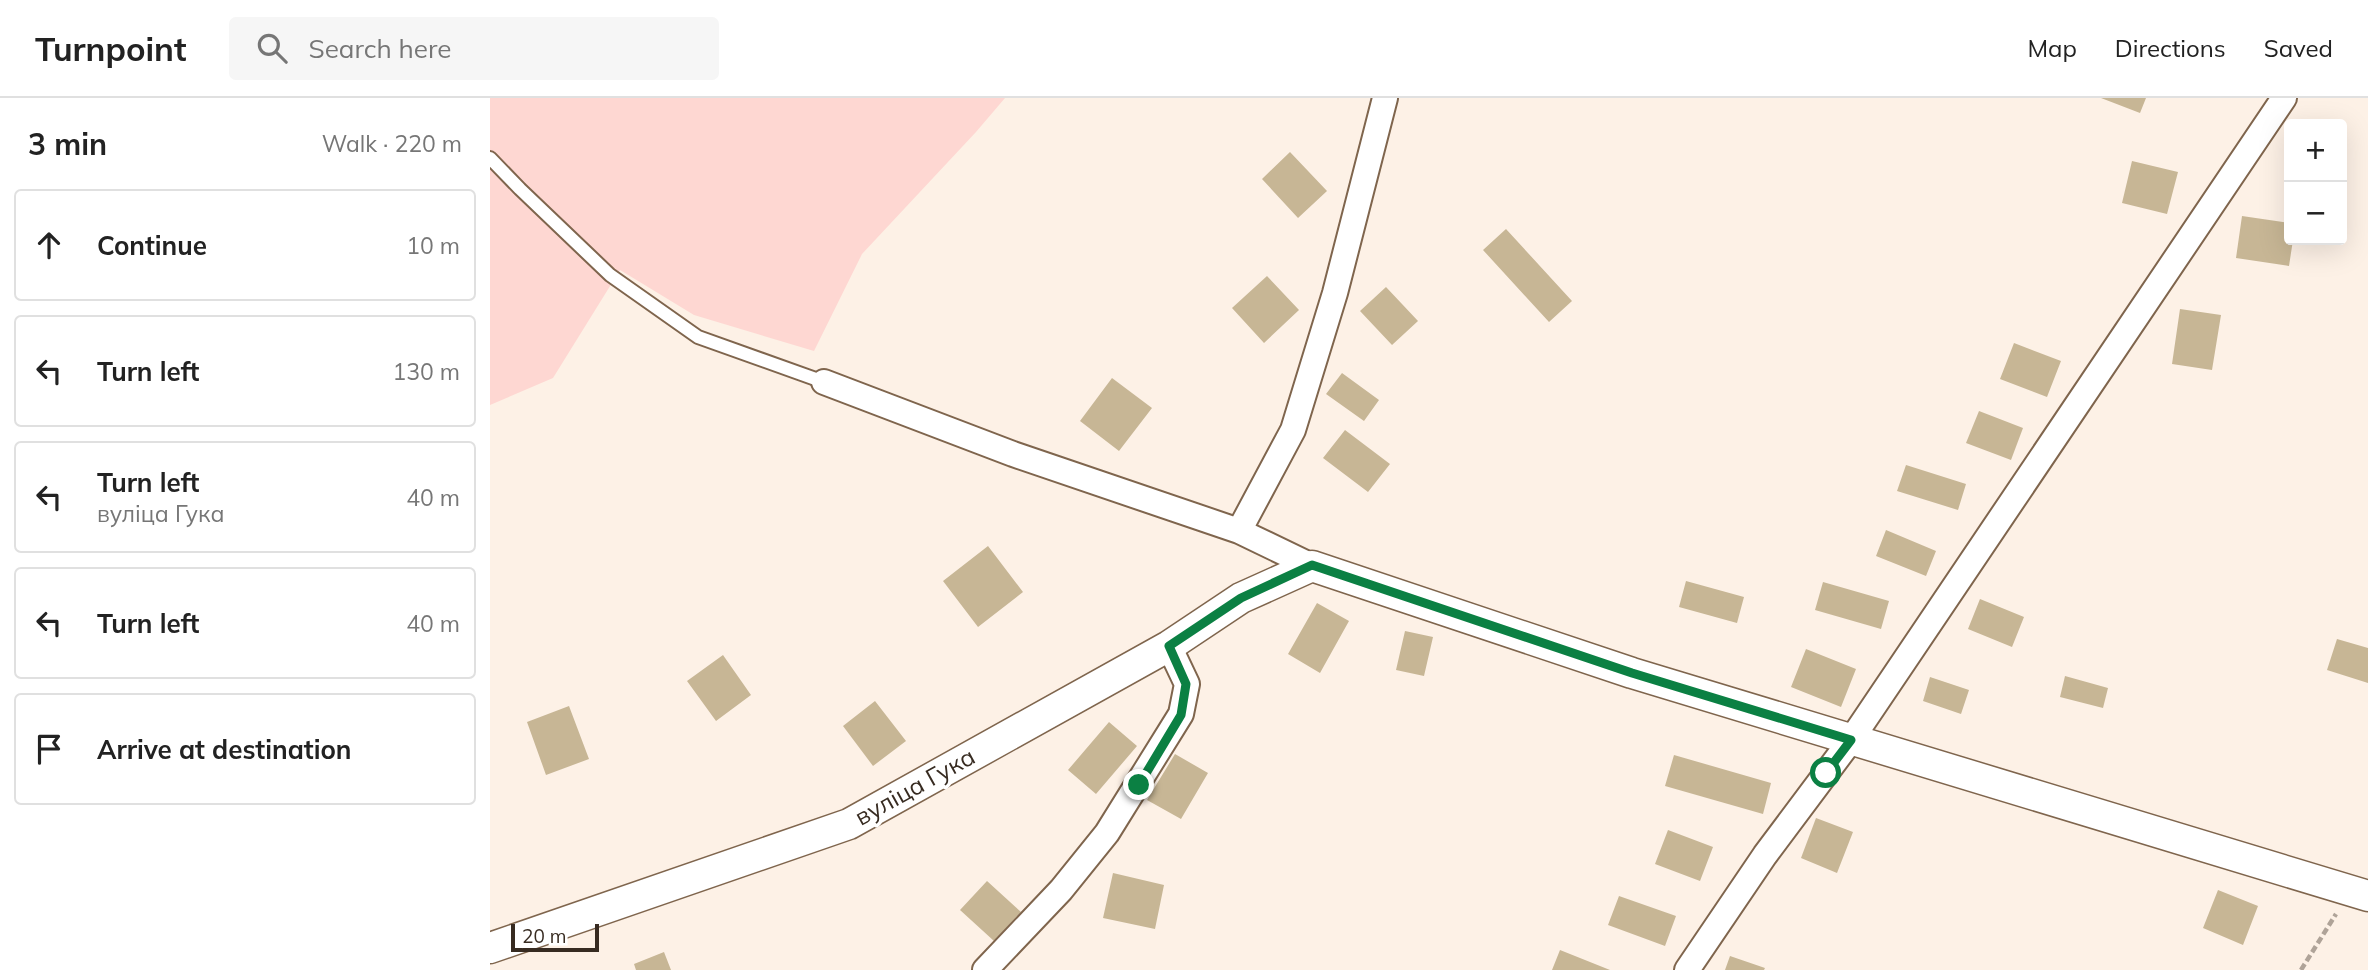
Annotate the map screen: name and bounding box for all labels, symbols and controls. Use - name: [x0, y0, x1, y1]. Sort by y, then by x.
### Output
- search box: [229, 17, 719, 80]
- text: Turnpoint: [35, 28, 187, 69]
- icon: search: [253, 29, 291, 67]
- text: Search here: [309, 32, 451, 65]
- text: Map: [2027, 33, 2077, 63]
- text: Directions: [2115, 33, 2226, 63]
- text: Saved: [2264, 33, 2333, 63]
- map controls: [2284, 119, 2347, 245]
- button: +: [2284, 119, 2347, 182]
- text: 3 min: [28, 125, 107, 163]
- text: Walk · 220 m: [322, 129, 462, 158]
- button: −: [2284, 182, 2347, 245]
- icon: ahead: [30, 226, 68, 264]
- text: Continue: [97, 229, 207, 262]
- text: 10 m: [406, 231, 460, 260]
- icon: left: [30, 352, 68, 390]
- text: Turn left: [97, 355, 199, 388]
- text: 130 m: [392, 357, 460, 386]
- text: Turn left: [97, 466, 199, 499]
- icon: left: [30, 478, 68, 516]
- text: 40 m: [406, 483, 460, 512]
- text: вуліца Гука: [97, 499, 224, 528]
- icon: left: [30, 604, 68, 642]
- text: Turn left: [97, 607, 199, 640]
- text: 40 m: [406, 609, 460, 638]
- icon: arrive: [30, 730, 68, 768]
- text: Arrive at destination: [97, 733, 352, 766]
- street label: вуліца Гука: [849, 741, 980, 831]
- route start: [1810, 757, 1841, 788]
- route end: [1123, 769, 1154, 800]
- scale bar: [511, 921, 598, 953]
- text: 20 m: [522, 924, 566, 948]

